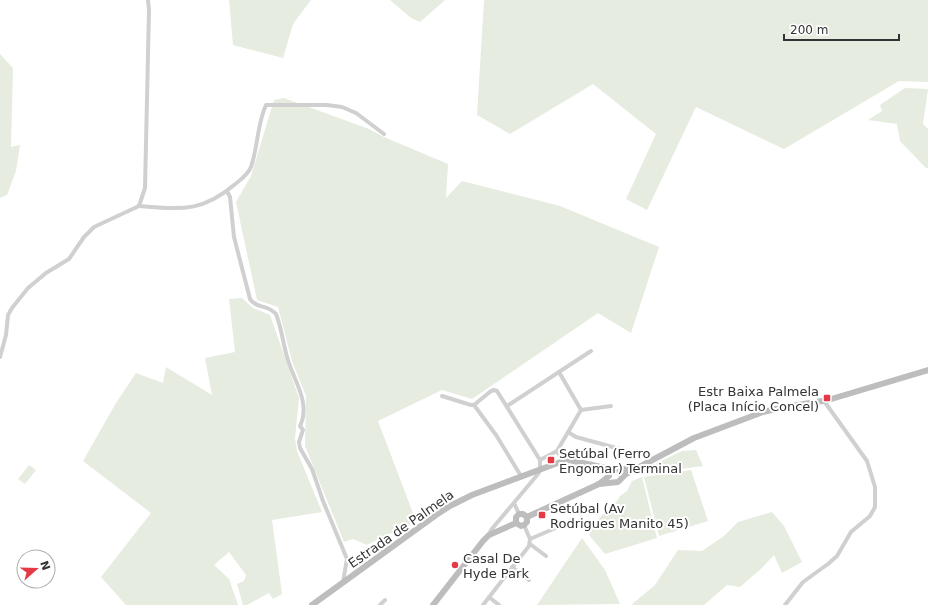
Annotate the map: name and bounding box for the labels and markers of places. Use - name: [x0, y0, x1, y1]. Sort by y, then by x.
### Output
- place label: Estr Baixa Palmela (Placa Início Concel): [688, 384, 819, 414]
- marker: Estr Baixa Palmela (Placa Início Concel): [822, 393, 832, 403]
- place label: Setúbal (Ferro Engomar) Terminal: [559, 446, 682, 476]
- marker: Setúbal (Ferro Engomar) Terminal: [546, 455, 556, 465]
- place label: Setúbal (Av Rodrigues Manito 45): [550, 501, 689, 531]
- marker: Setúbal (Av Rodrigues Manito 45): [537, 510, 547, 520]
- place label: Casal De Hyde Park: [463, 551, 529, 581]
- marker: Casal De Hyde Park: [450, 560, 460, 570]

